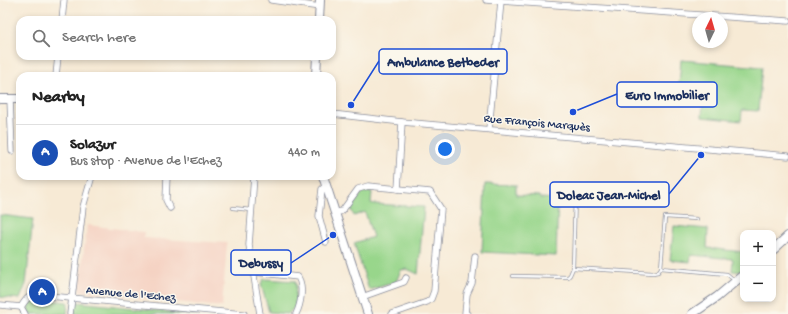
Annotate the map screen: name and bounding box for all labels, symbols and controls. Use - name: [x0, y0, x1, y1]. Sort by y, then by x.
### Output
- north arrow: [692, 12, 728, 48]
- search box: [16, 16, 336, 60]
- icon: search: [30, 27, 52, 49]
- text: Search here: [62, 29, 136, 47]
- callout: Ambulance Betbeder: [379, 49, 507, 74]
- text: Ambulance Betbeder: [386, 56, 500, 71]
- callout: Euro Immobilier: [617, 82, 717, 107]
- text: Nearby: [32, 88, 85, 108]
- text: Euro Immobilier: [625, 89, 710, 104]
- street label: Rue François Marquès: [483, 112, 591, 136]
- text: Solazur: [70, 136, 115, 154]
- your location: [435, 139, 455, 159]
- text: A: [41, 145, 49, 160]
- text: 440 m: [288, 145, 320, 160]
- text: Bus stop · Avenue de l'Echez: [70, 154, 222, 169]
- callout: Doleac Jean-Michel: [550, 182, 669, 207]
- text: Doleac Jean-Michel: [556, 189, 661, 204]
- map controls: [740, 230, 776, 302]
- button: +: [740, 230, 776, 266]
- callout: Debussy: [231, 250, 291, 275]
- text: Debussy: [238, 257, 284, 272]
- button: −: [740, 266, 776, 302]
- pin: A: [29, 277, 55, 307]
- street label: Avenue de l'Echez: [85, 284, 177, 306]

